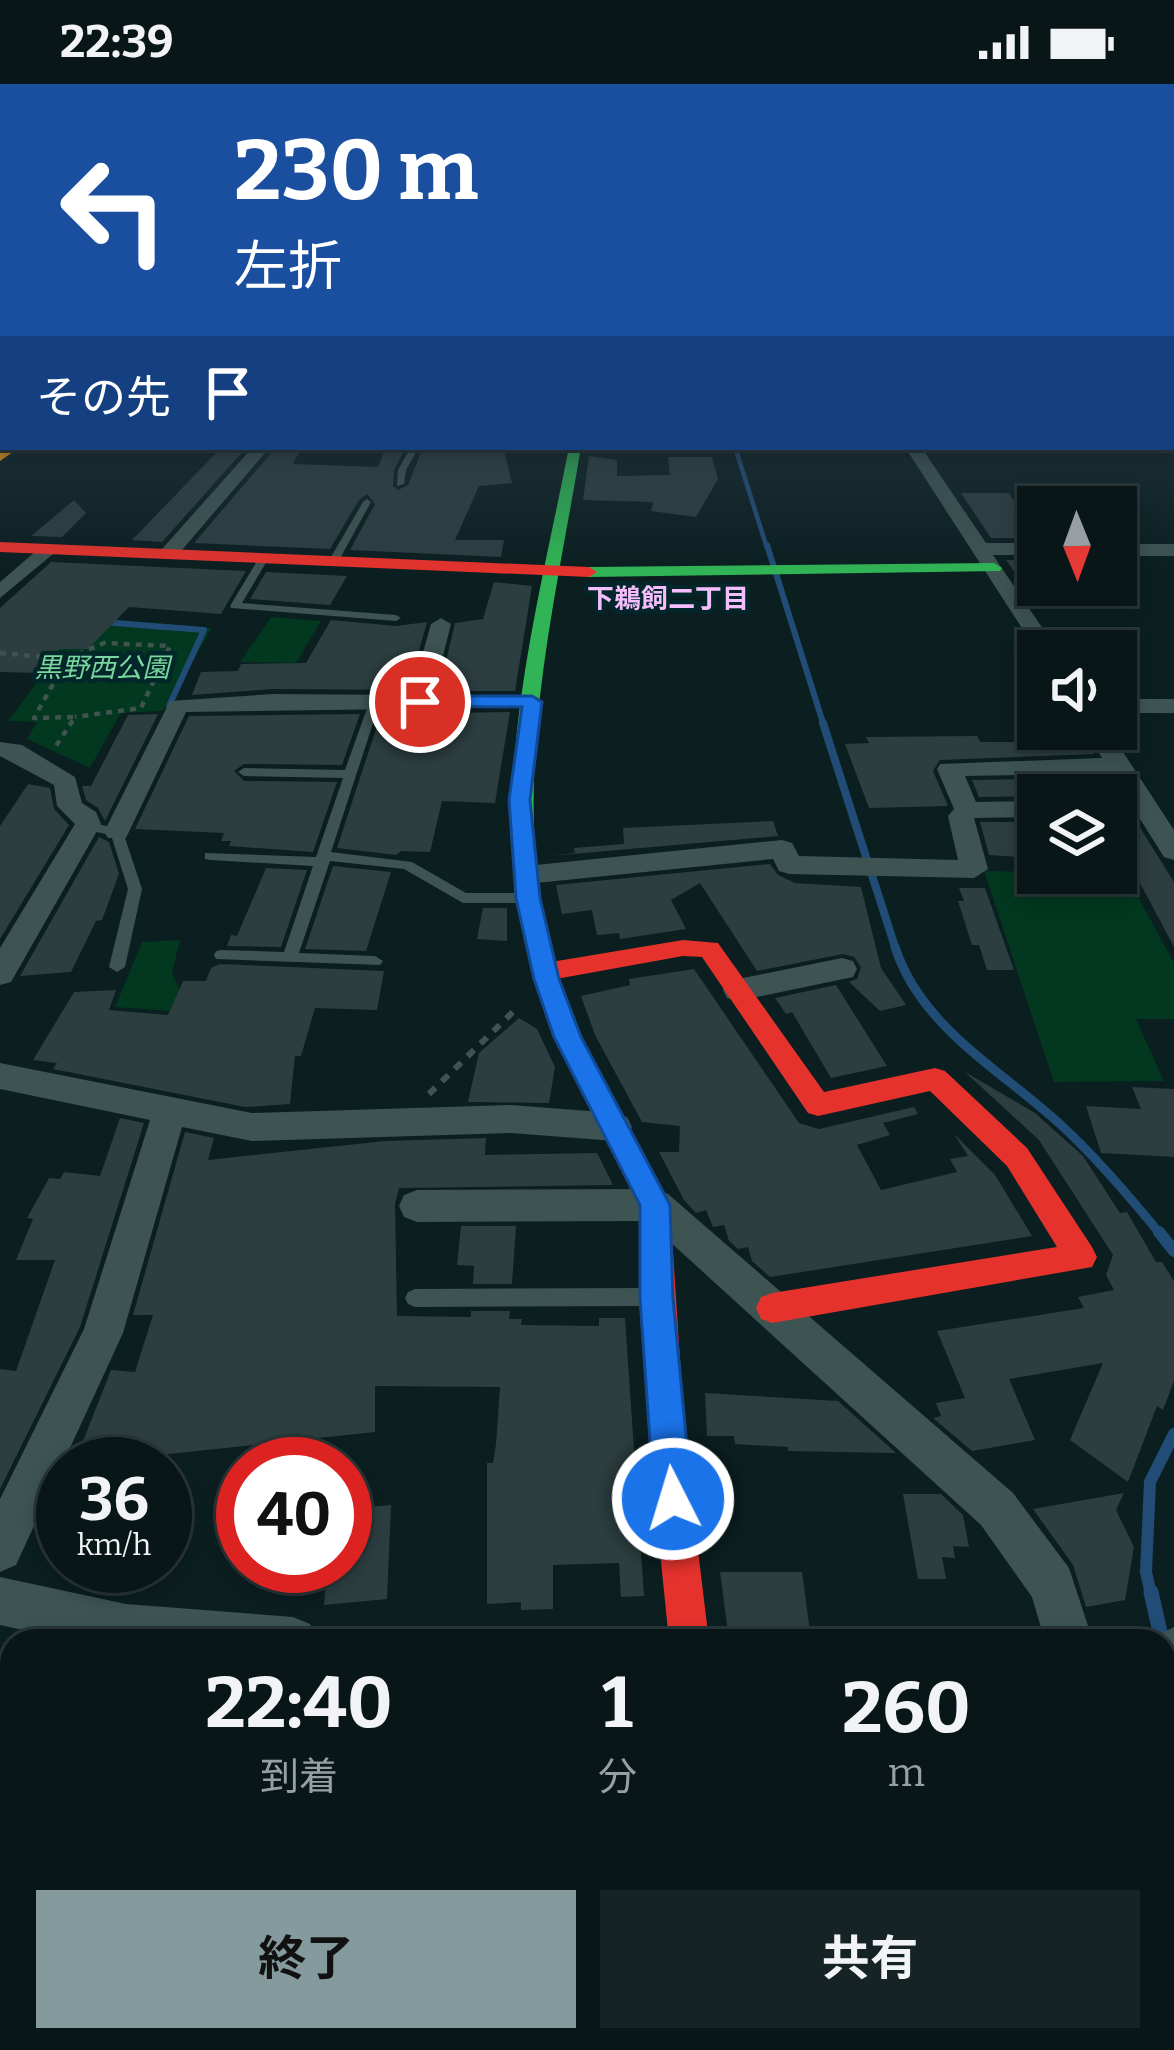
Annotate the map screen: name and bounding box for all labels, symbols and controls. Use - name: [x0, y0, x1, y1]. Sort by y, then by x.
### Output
- text: 22:39: [60, 15, 174, 69]
- text: 230 m: [234, 120, 478, 221]
- icon: left: [36, 132, 192, 288]
- text: 左折: [234, 235, 342, 299]
- icon: arrive: [195, 360, 261, 426]
- text: その先: [36, 371, 171, 425]
- north arrow: [1017, 486, 1137, 606]
- map controls: [1017, 486, 1137, 894]
- district label: 下鵜飼二丁目: [587, 583, 749, 615]
- button: sound: [1017, 630, 1137, 750]
- pin: [369, 651, 471, 753]
- park label: 黒野西公園: [35, 652, 173, 684]
- icon: arrive: [387, 669, 453, 735]
- button: layers: [1017, 774, 1137, 894]
- position arrow: [610, 1436, 736, 1562]
- speed limit sign: 40: [216, 1437, 372, 1593]
- text: 36: [79, 1464, 149, 1536]
- text: km/h: [77, 1527, 151, 1563]
- text: 22:40: [205, 1660, 393, 1746]
- text: 1: [602, 1660, 633, 1746]
- text: 260: [842, 1665, 971, 1751]
- text: m: [888, 1750, 925, 1796]
- text: 到着: [260, 1754, 338, 1800]
- text: 分: [598, 1754, 637, 1800]
- button: 終了: [36, 1890, 576, 2028]
- button: 共有: [600, 1890, 1140, 2028]

